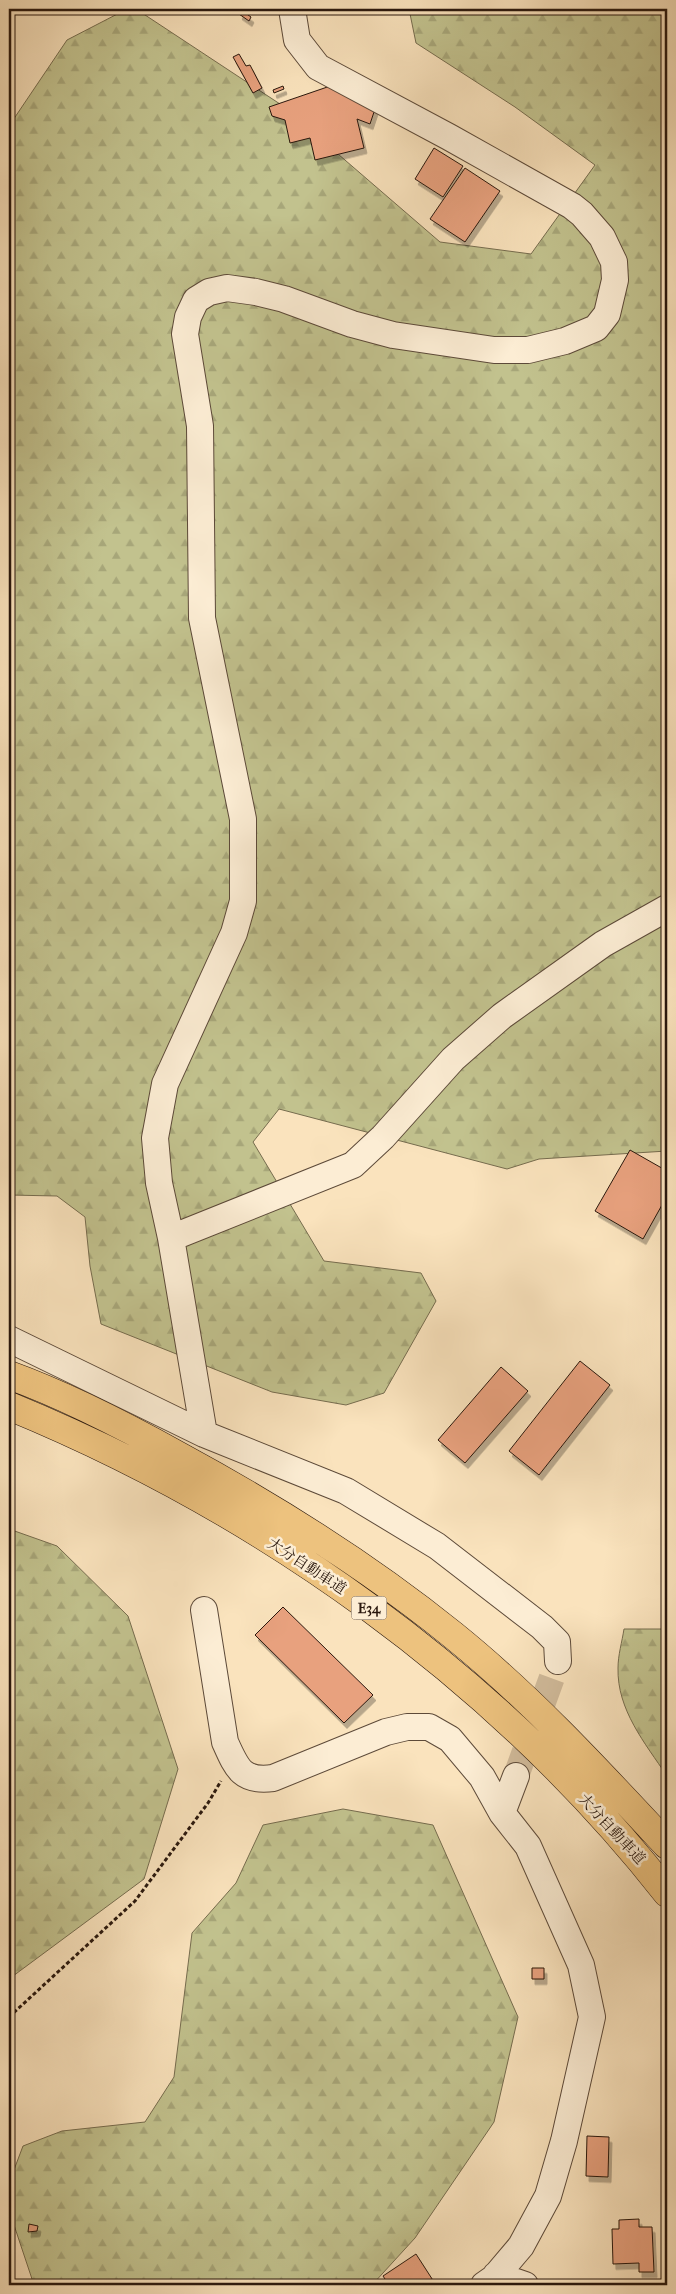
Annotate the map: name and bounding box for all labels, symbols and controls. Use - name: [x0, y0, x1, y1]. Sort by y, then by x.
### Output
- street label: 大分自動車道: [264, 1534, 350, 1598]
- road number: E34: [352, 1596, 386, 1620]
- street label: 大分自動車道: [575, 1790, 649, 1868]

